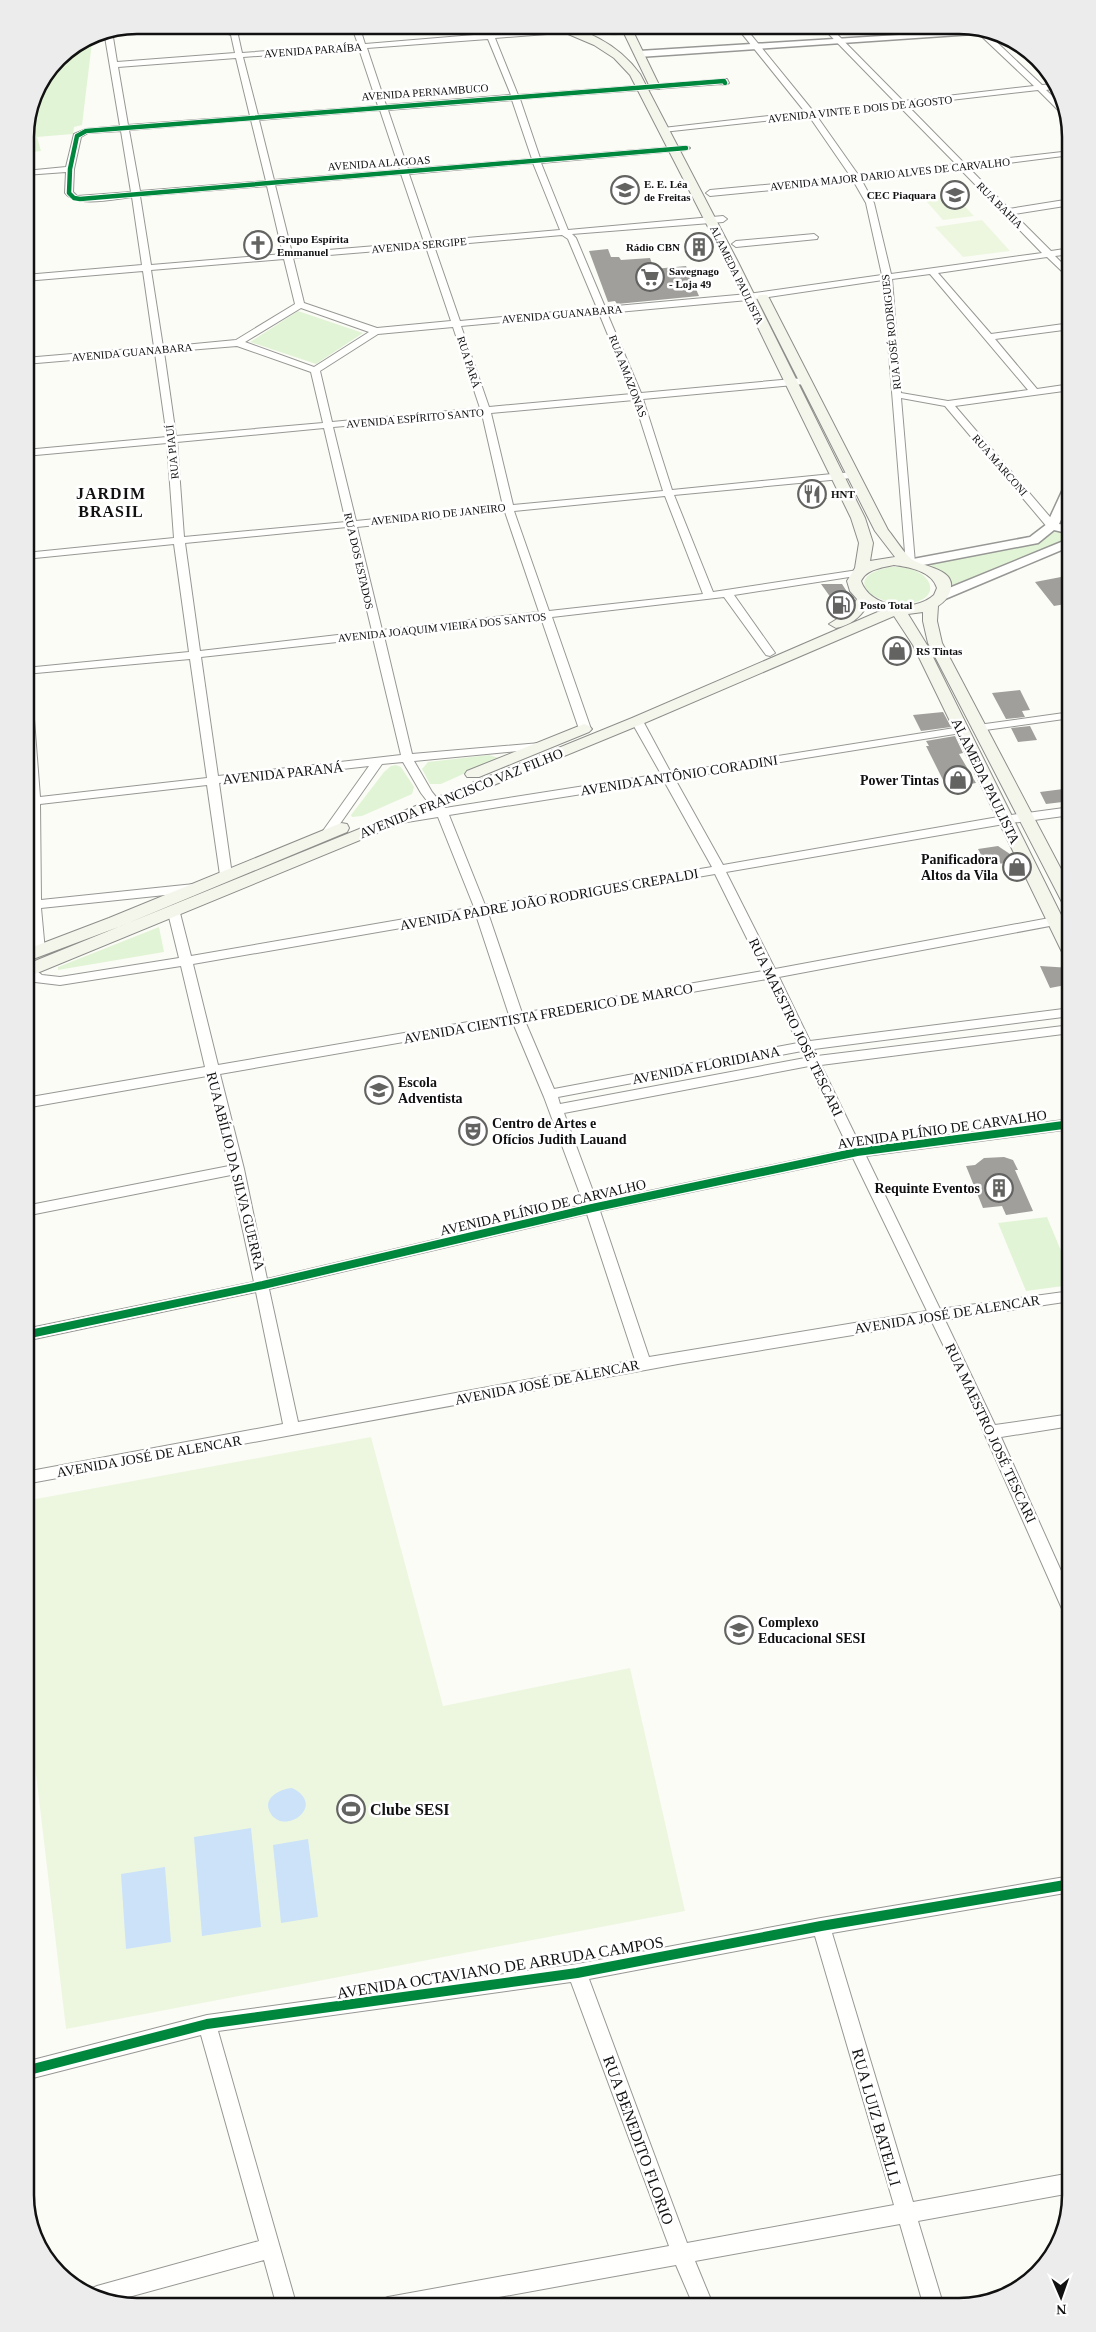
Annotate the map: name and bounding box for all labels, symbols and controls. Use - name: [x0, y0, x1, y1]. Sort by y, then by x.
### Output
- street label: AVENIDA PARAÍBA: [264, 41, 362, 59]
- street label: AVENIDA PERNAMBUCO: [361, 82, 489, 102]
- street label: AVENIDA VINTE E DOIS DE AGOSTO: [767, 93, 953, 125]
- street label: AVENIDA ALAGOAS: [327, 153, 431, 173]
- street label: AVENIDA MAJOR DARIO ALVES DE CARVALHO: [769, 155, 1011, 193]
- school or university icon: E. E. Léa de Freitas: [610, 175, 640, 205]
- place label: E. E. Léa de Freitas: [644, 178, 691, 203]
- street label: RUA BAHIA: [974, 179, 1026, 231]
- school or university icon: CEC Piaquara: [940, 180, 970, 210]
- place label: CEC Piaquara: [867, 189, 936, 201]
- street label: ALAMEDA PAULISTA: [708, 224, 766, 326]
- church icon: Grupo Espírita Emmanuel: [243, 230, 273, 260]
- building icon: Rádio CBN: [684, 232, 714, 262]
- place label: Grupo Espírita Emmanuel: [277, 233, 349, 258]
- street label: AVENIDA SERGIPE: [371, 235, 467, 255]
- place label: Rádio CBN: [626, 241, 680, 253]
- supermarket icon: Savegnago - Loja 49: [635, 262, 665, 292]
- place label: Savegnago - Loja 49: [669, 265, 720, 290]
- street label: RUA JOSÉ RODRIGUES: [879, 274, 903, 390]
- street label: AVENIDA GUANABARA: [501, 303, 623, 325]
- street label: RUA AMAZONAS: [607, 333, 649, 419]
- street label: RUA PARÁ: [455, 335, 483, 389]
- street label: AVENIDA GUANABARA: [71, 341, 193, 363]
- street label: AVENIDA ESPÍRITO SANTO: [346, 406, 484, 430]
- street label: RUA PIAUÍ: [163, 424, 181, 480]
- street label: RUA MARCONI: [970, 432, 1030, 498]
- restaurant icon: HNT: [797, 479, 827, 509]
- district label: JARDIM BRASIL: [76, 485, 146, 520]
- place label: HNT: [831, 488, 856, 500]
- street label: AVENIDA RIO DE JANEIRO: [370, 501, 506, 527]
- street label: RUA DOS ESTADOS: [342, 512, 376, 610]
- fuel station icon: Posto Total: [826, 590, 856, 620]
- place label: Posto Total: [860, 599, 912, 611]
- street label: AVENIDA JOAQUIM VIEIRA DOS SANTOS: [337, 610, 547, 644]
- shop icon: RS Tintas: [882, 636, 912, 666]
- place label: RS Tintas: [916, 645, 963, 657]
- street label: ALAMEDA PAULISTA: [949, 716, 1023, 847]
- street label: AVENIDA FRANCISCO VAZ FILHO: [357, 746, 565, 841]
- street label: AVENIDA ANTÔNIO CORADINI: [579, 751, 779, 799]
- street label: AVENIDA PARANÁ: [222, 759, 345, 787]
- shop icon: Power Tintas: [943, 765, 973, 795]
- place label: Power Tintas: [860, 773, 940, 788]
- place label: Panificadora Altos da Vila: [921, 852, 998, 883]
- shop icon: Panificadora Altos da Vila: [1002, 852, 1032, 882]
- street label: AVENIDA PADRE JOÃO RODRIGUES CREPALDI: [399, 866, 700, 933]
- street label: RUA MAESTRO JOSÉ TESCARI: [746, 935, 846, 1119]
- street label: AVENIDA CIENTISTA FREDERICO DE MARCO: [402, 981, 694, 1046]
- street label: AVENIDA FLORIDIANA: [631, 1044, 782, 1087]
- street label: RUA ABÍLIO DA SILVA GUERRA: [204, 1070, 269, 1273]
- school or university icon: Escola Adventista: [364, 1075, 394, 1105]
- place label: Escola Adventista: [398, 1075, 463, 1106]
- street label: AVENIDA PLÍNIO DE CARVALHO: [836, 1106, 1048, 1152]
- theatre icon: Centro de Artes e Ofícios Judith Lauand: [458, 1116, 488, 1146]
- place label: Centro de Artes e Ofícios Judith Lauand: [492, 1116, 627, 1147]
- building icon: Requinte Eventos: [984, 1173, 1014, 1203]
- street label: AVENIDA PLÍNIO DE CARVALHO: [438, 1175, 648, 1239]
- place label: Requinte Eventos: [875, 1181, 981, 1196]
- street label: AVENIDA JOSÉ DE ALENCAR: [853, 1291, 1042, 1337]
- street label: RUA MAESTRO JOSÉ TESCARI: [942, 1341, 1040, 1526]
- street label: AVENIDA JOSÉ DE ALENCAR: [453, 1356, 641, 1408]
- street label: AVENIDA JOSÉ DE ALENCAR: [55, 1432, 243, 1480]
- school or university icon: Complexo Educacional SESI: [724, 1615, 754, 1645]
- place label: Complexo Educacional SESI: [758, 1615, 866, 1646]
- sports icon: Clube SESI: [336, 1794, 366, 1824]
- place label: Clube SESI: [370, 1801, 450, 1818]
- street label: AVENIDA OCTAVIANO DE ARRUDA CAMPOS: [335, 1933, 665, 2002]
- street label: RUA LUIZ BATELLI: [849, 2046, 904, 2188]
- street label: RUA BENEDITO FLORIO: [600, 2053, 677, 2227]
- north arrow: [1036, 2272, 1086, 2322]
- text: N: [1056, 2302, 1067, 2317]

